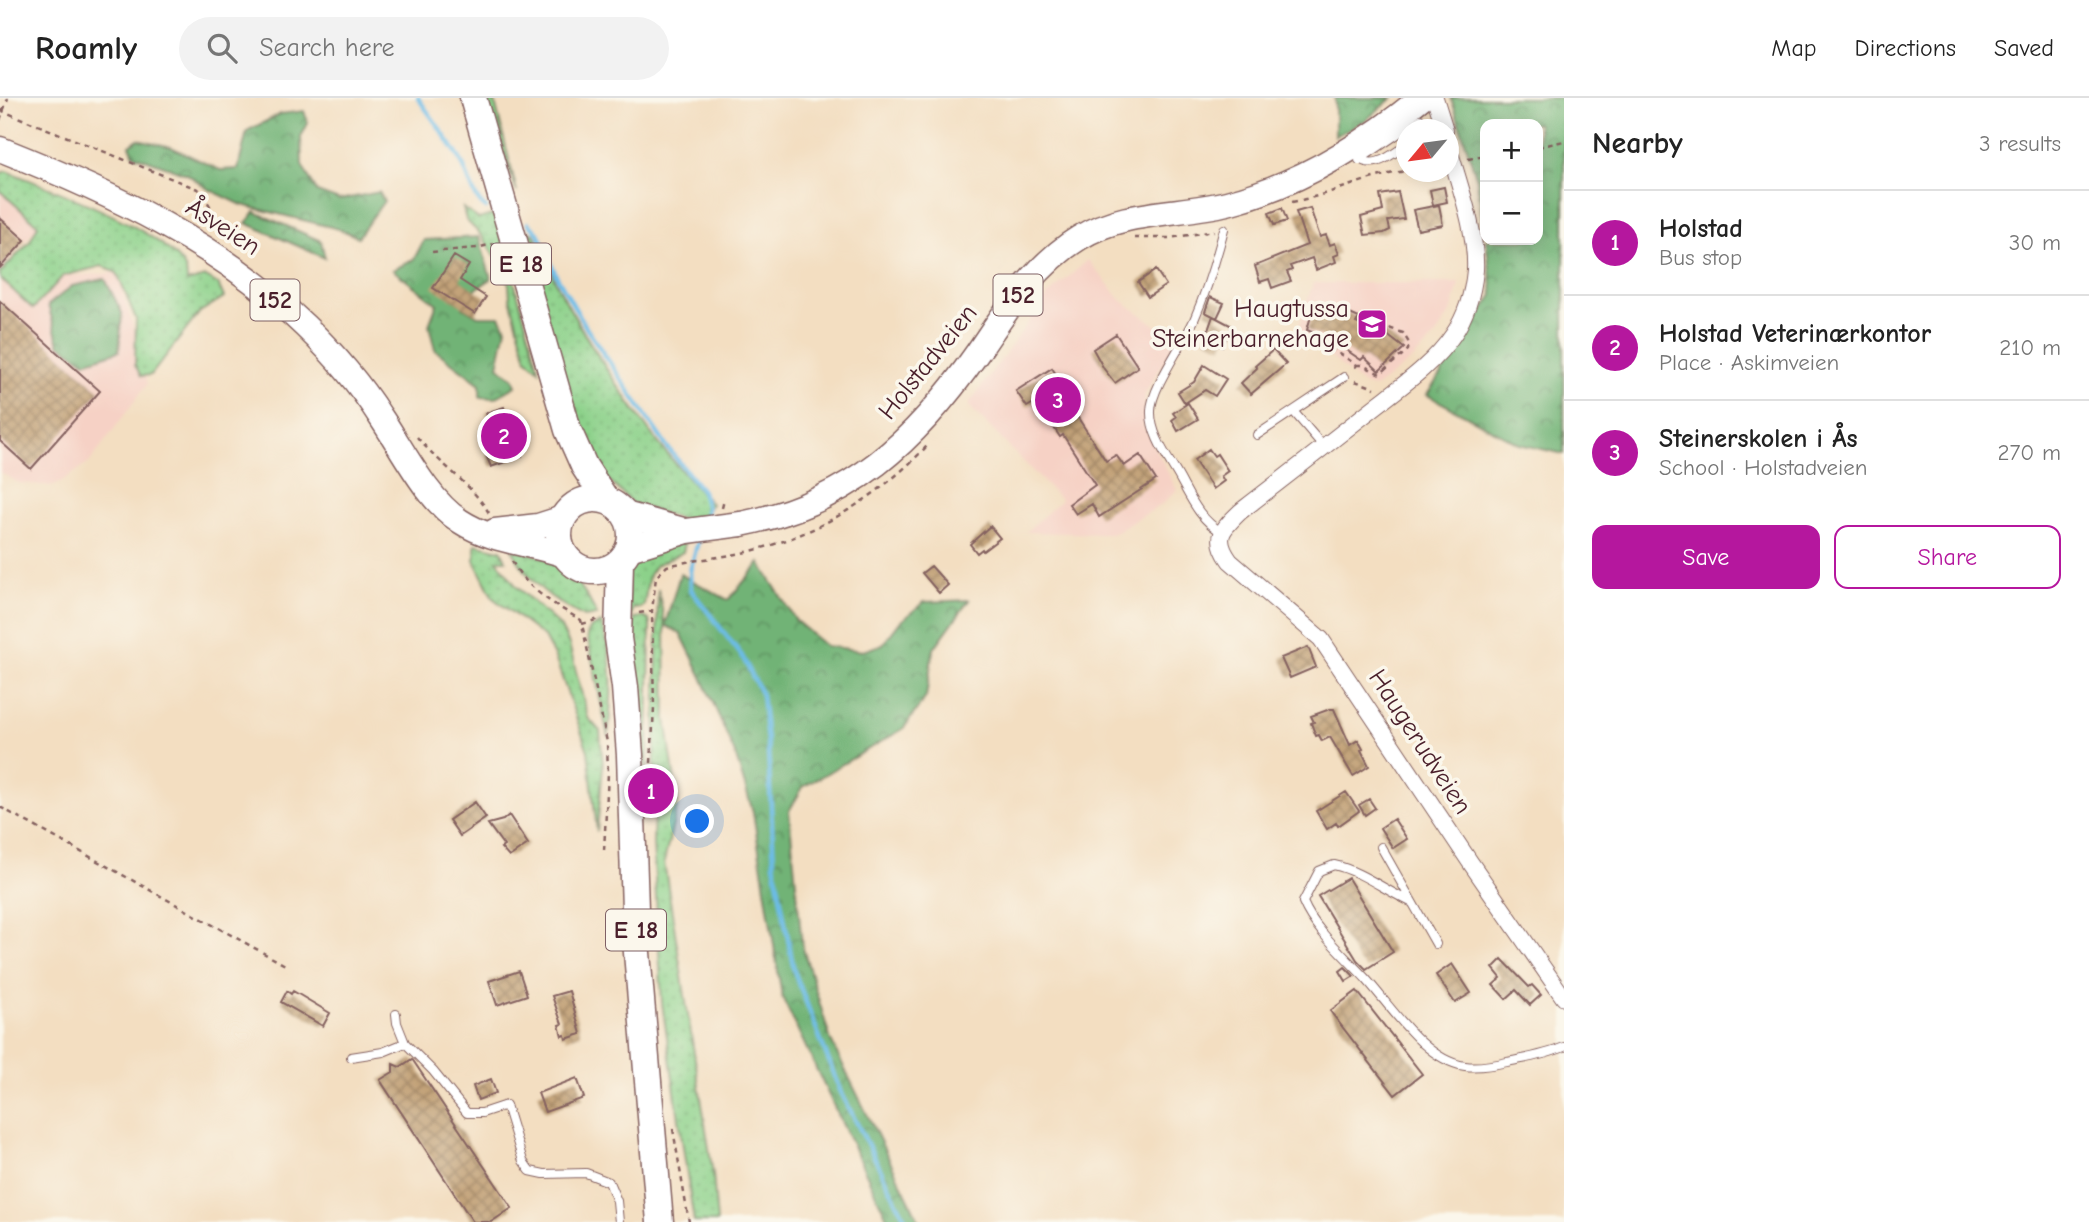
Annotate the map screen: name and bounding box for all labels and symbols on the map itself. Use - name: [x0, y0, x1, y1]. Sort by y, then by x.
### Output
- north arrow: [1396, 119, 1459, 182]
- street label: Åsveien: [180, 190, 267, 262]
- road number: E 18: [491, 244, 551, 284]
- road number: 152: [993, 274, 1042, 316]
- road number: 152: [250, 280, 300, 320]
- place label: Haugtussa Steinerbarnehage: [1152, 294, 1349, 354]
- street label: Holstadveien: [872, 298, 984, 426]
- school or university icon: Haugtussa Steinerbarnehage: [1355, 307, 1389, 341]
- pin: 3: [1035, 374, 1081, 426]
- pin: 2: [481, 410, 527, 462]
- street label: Haugerudveien: [1362, 664, 1478, 820]
- pin: 1: [628, 765, 674, 817]
- your location: [680, 804, 714, 838]
- road number: E 18: [606, 910, 666, 950]

